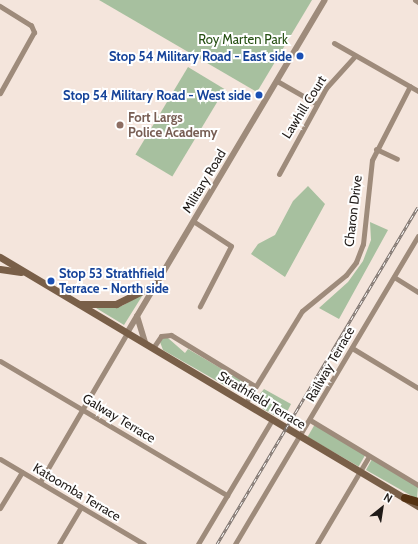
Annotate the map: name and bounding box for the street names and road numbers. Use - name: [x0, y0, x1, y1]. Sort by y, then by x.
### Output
- street label: Lawhill Court: [279, 73, 329, 141]
- street label: Military Road: [179, 146, 229, 216]
- street label: Charon Drive: [341, 174, 365, 248]
- street label: Railway Terrace: [302, 324, 358, 404]
- street label: Strathfield Terrace: [215, 368, 309, 432]
- street label: Galway Terrace: [80, 390, 158, 446]
- street label: Katoomba Terrace: [30, 460, 124, 524]

